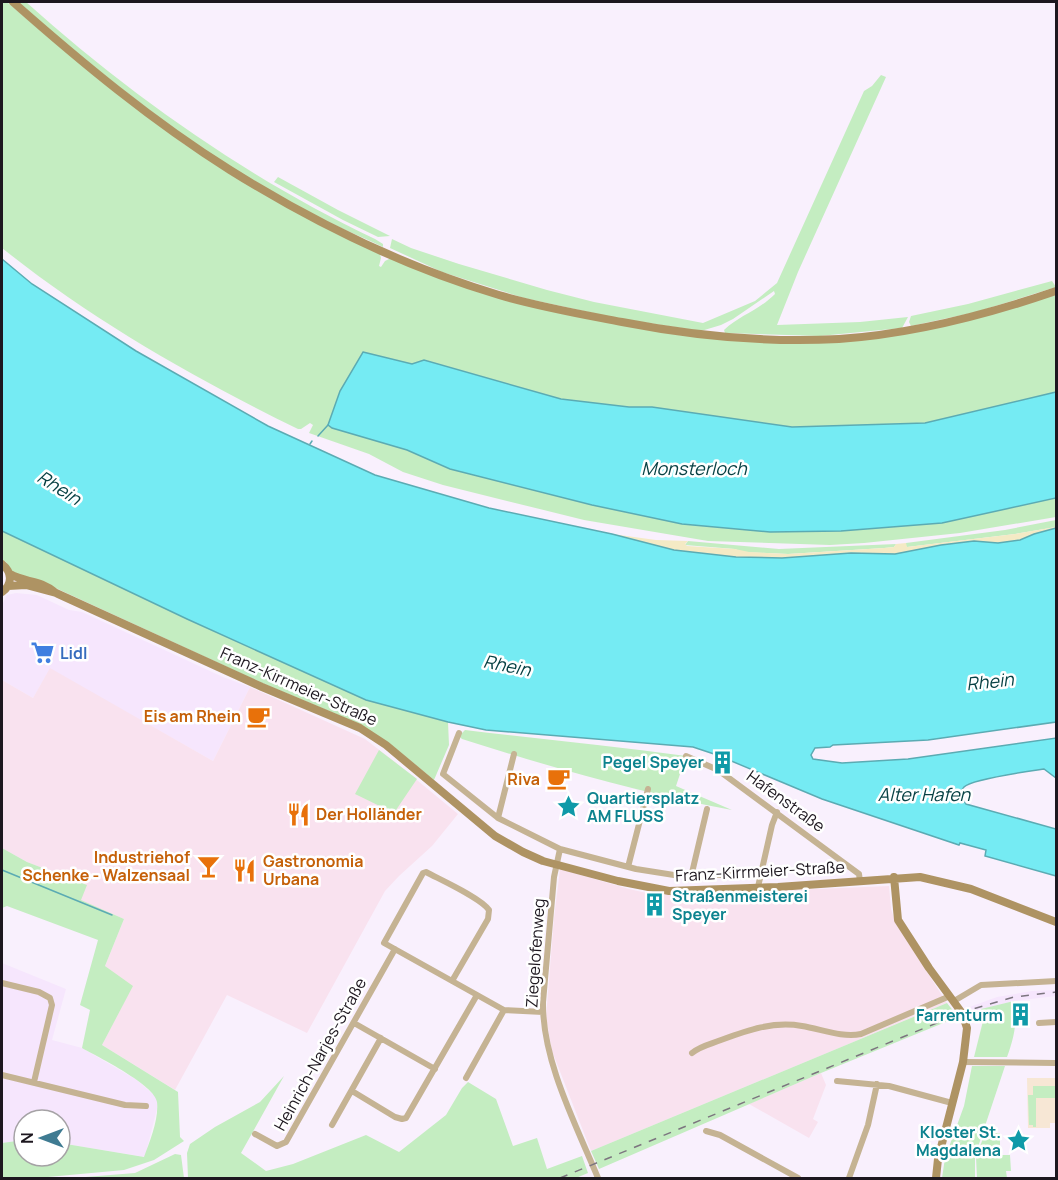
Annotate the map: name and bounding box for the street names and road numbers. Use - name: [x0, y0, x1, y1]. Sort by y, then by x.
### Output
- street label: Franz-Kirrmeier-Straße: [217, 641, 381, 731]
- street label: Hafenstraße: [742, 765, 830, 837]
- street label: Franz-Kirrmeier-Straße: [675, 856, 845, 886]
- street label: Ziegelofenweg: [520, 898, 550, 1008]
- street label: Heinrich-Narjes-Straße: [269, 974, 371, 1134]

